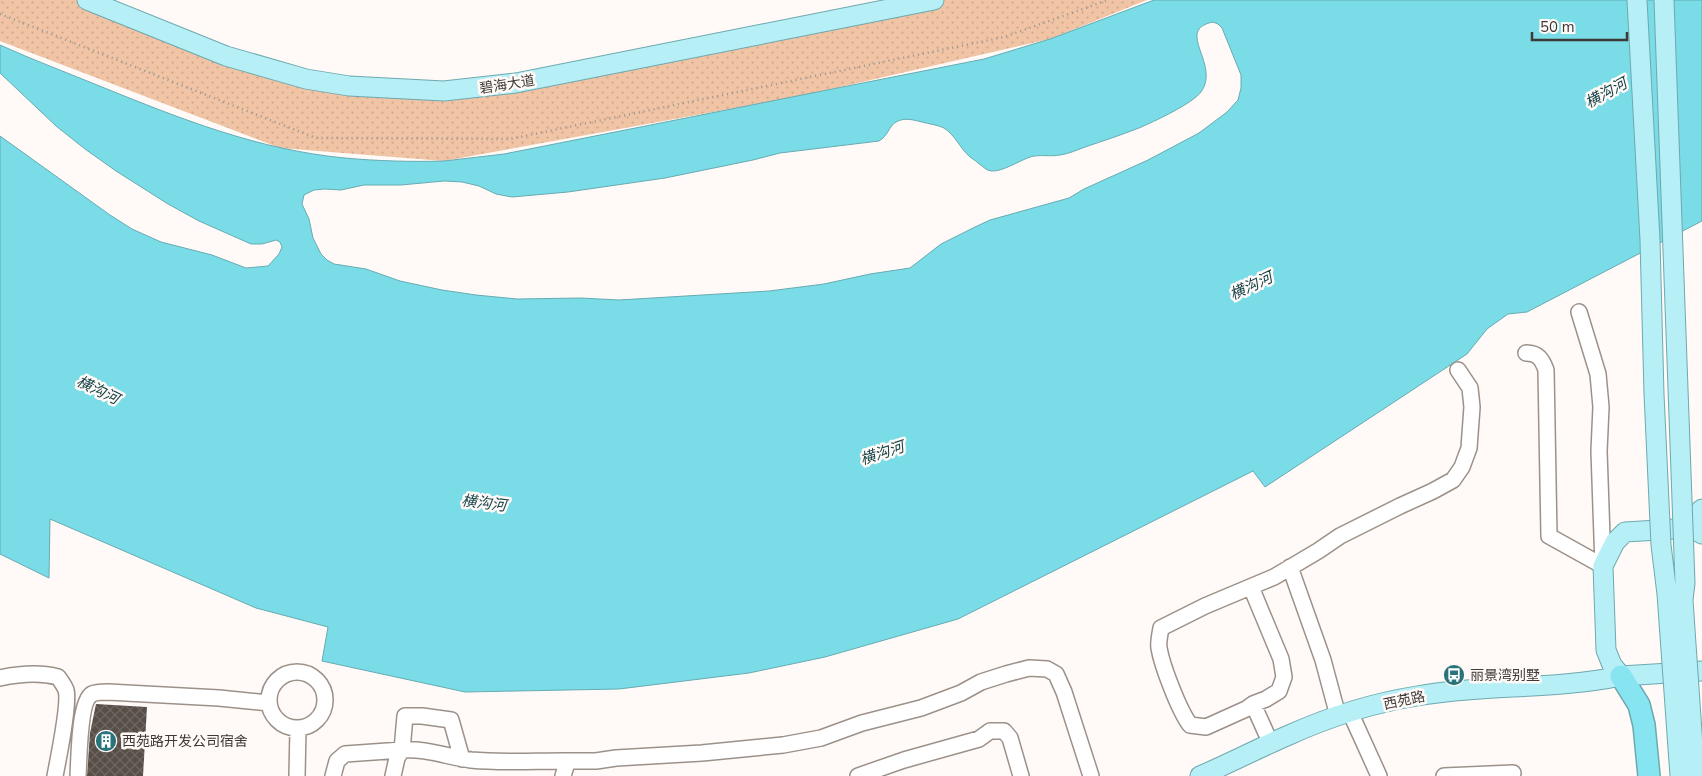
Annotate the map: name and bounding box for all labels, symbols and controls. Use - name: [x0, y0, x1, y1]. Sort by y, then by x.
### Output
- scale bar: [1532, 10, 1627, 42]
- text: 50 m: [1540, 17, 1575, 37]
- street label: 碧海大道: [478, 71, 536, 98]
- water label: 横沟河: [1581, 72, 1633, 113]
- water label: 横沟河: [1226, 266, 1278, 305]
- water label: 横沟河: [73, 371, 125, 410]
- water label: 横沟河: [858, 436, 909, 469]
- water label: 横沟河: [460, 490, 511, 516]
- bus stop icon: 丽景湾别墅: [1442, 663, 1466, 687]
- place label: 丽景湾别墅: [1470, 666, 1540, 685]
- street label: 西苑路: [1382, 687, 1427, 714]
- building icon: 西苑路开发公司宿舍: [94, 729, 118, 753]
- place label: 西苑路开发公司宿舍: [122, 732, 248, 751]

